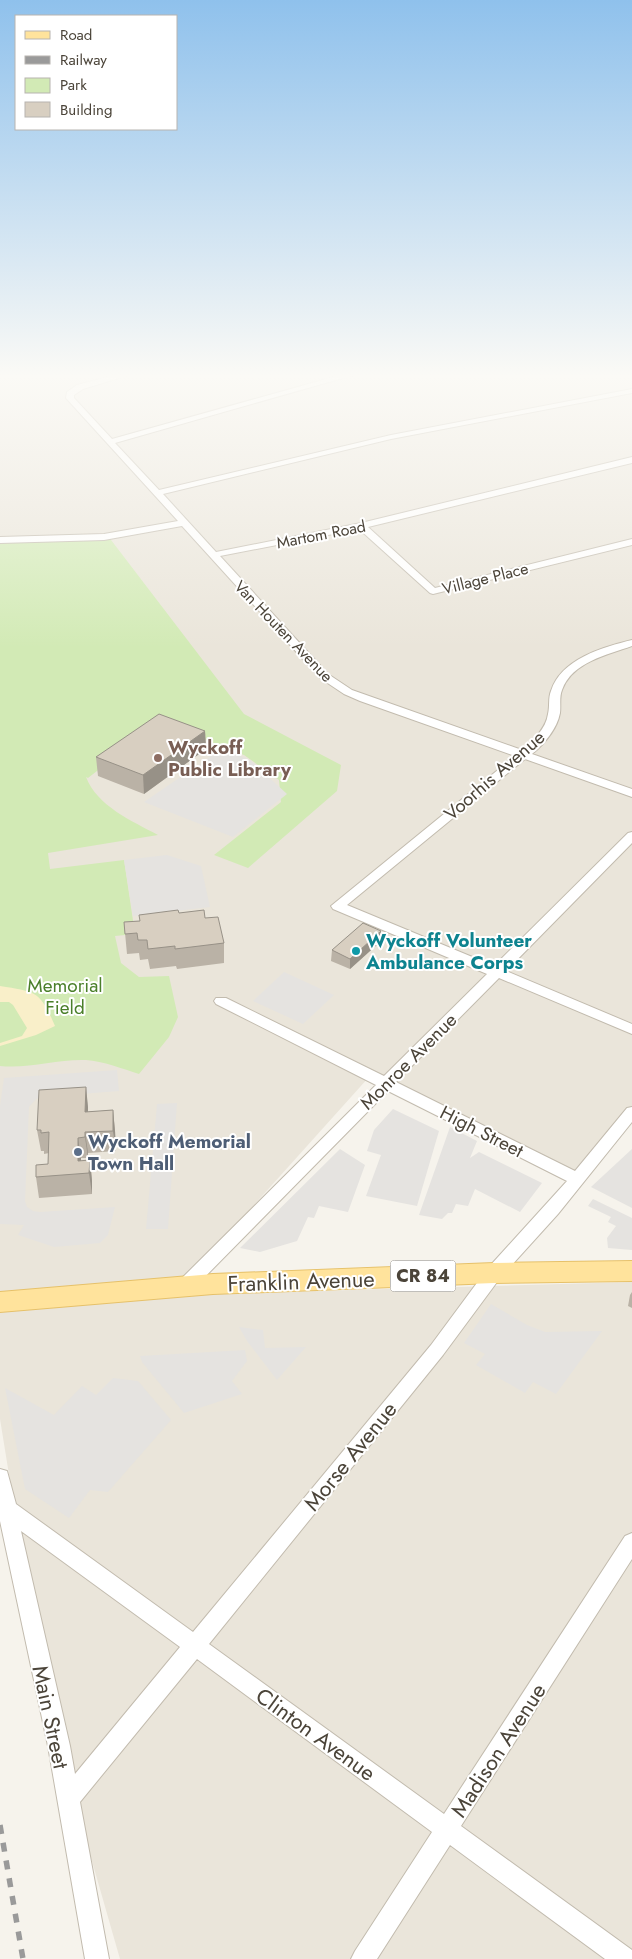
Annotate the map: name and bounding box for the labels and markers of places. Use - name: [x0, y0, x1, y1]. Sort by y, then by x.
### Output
- place label: Wyckoff Public Library: [168, 734, 292, 783]
- marker: Wyckoff Public Library: [152, 752, 164, 764]
- place label: Wyckoff Volunteer Ambulance Corps: [365, 927, 532, 976]
- marker: Wyckoff Volunteer Ambulance Corps: [350, 945, 362, 957]
- place label: Wyckoff Memorial Town Hall: [88, 1128, 251, 1177]
- marker: Wyckoff Memorial Town Hall: [72, 1146, 84, 1158]

